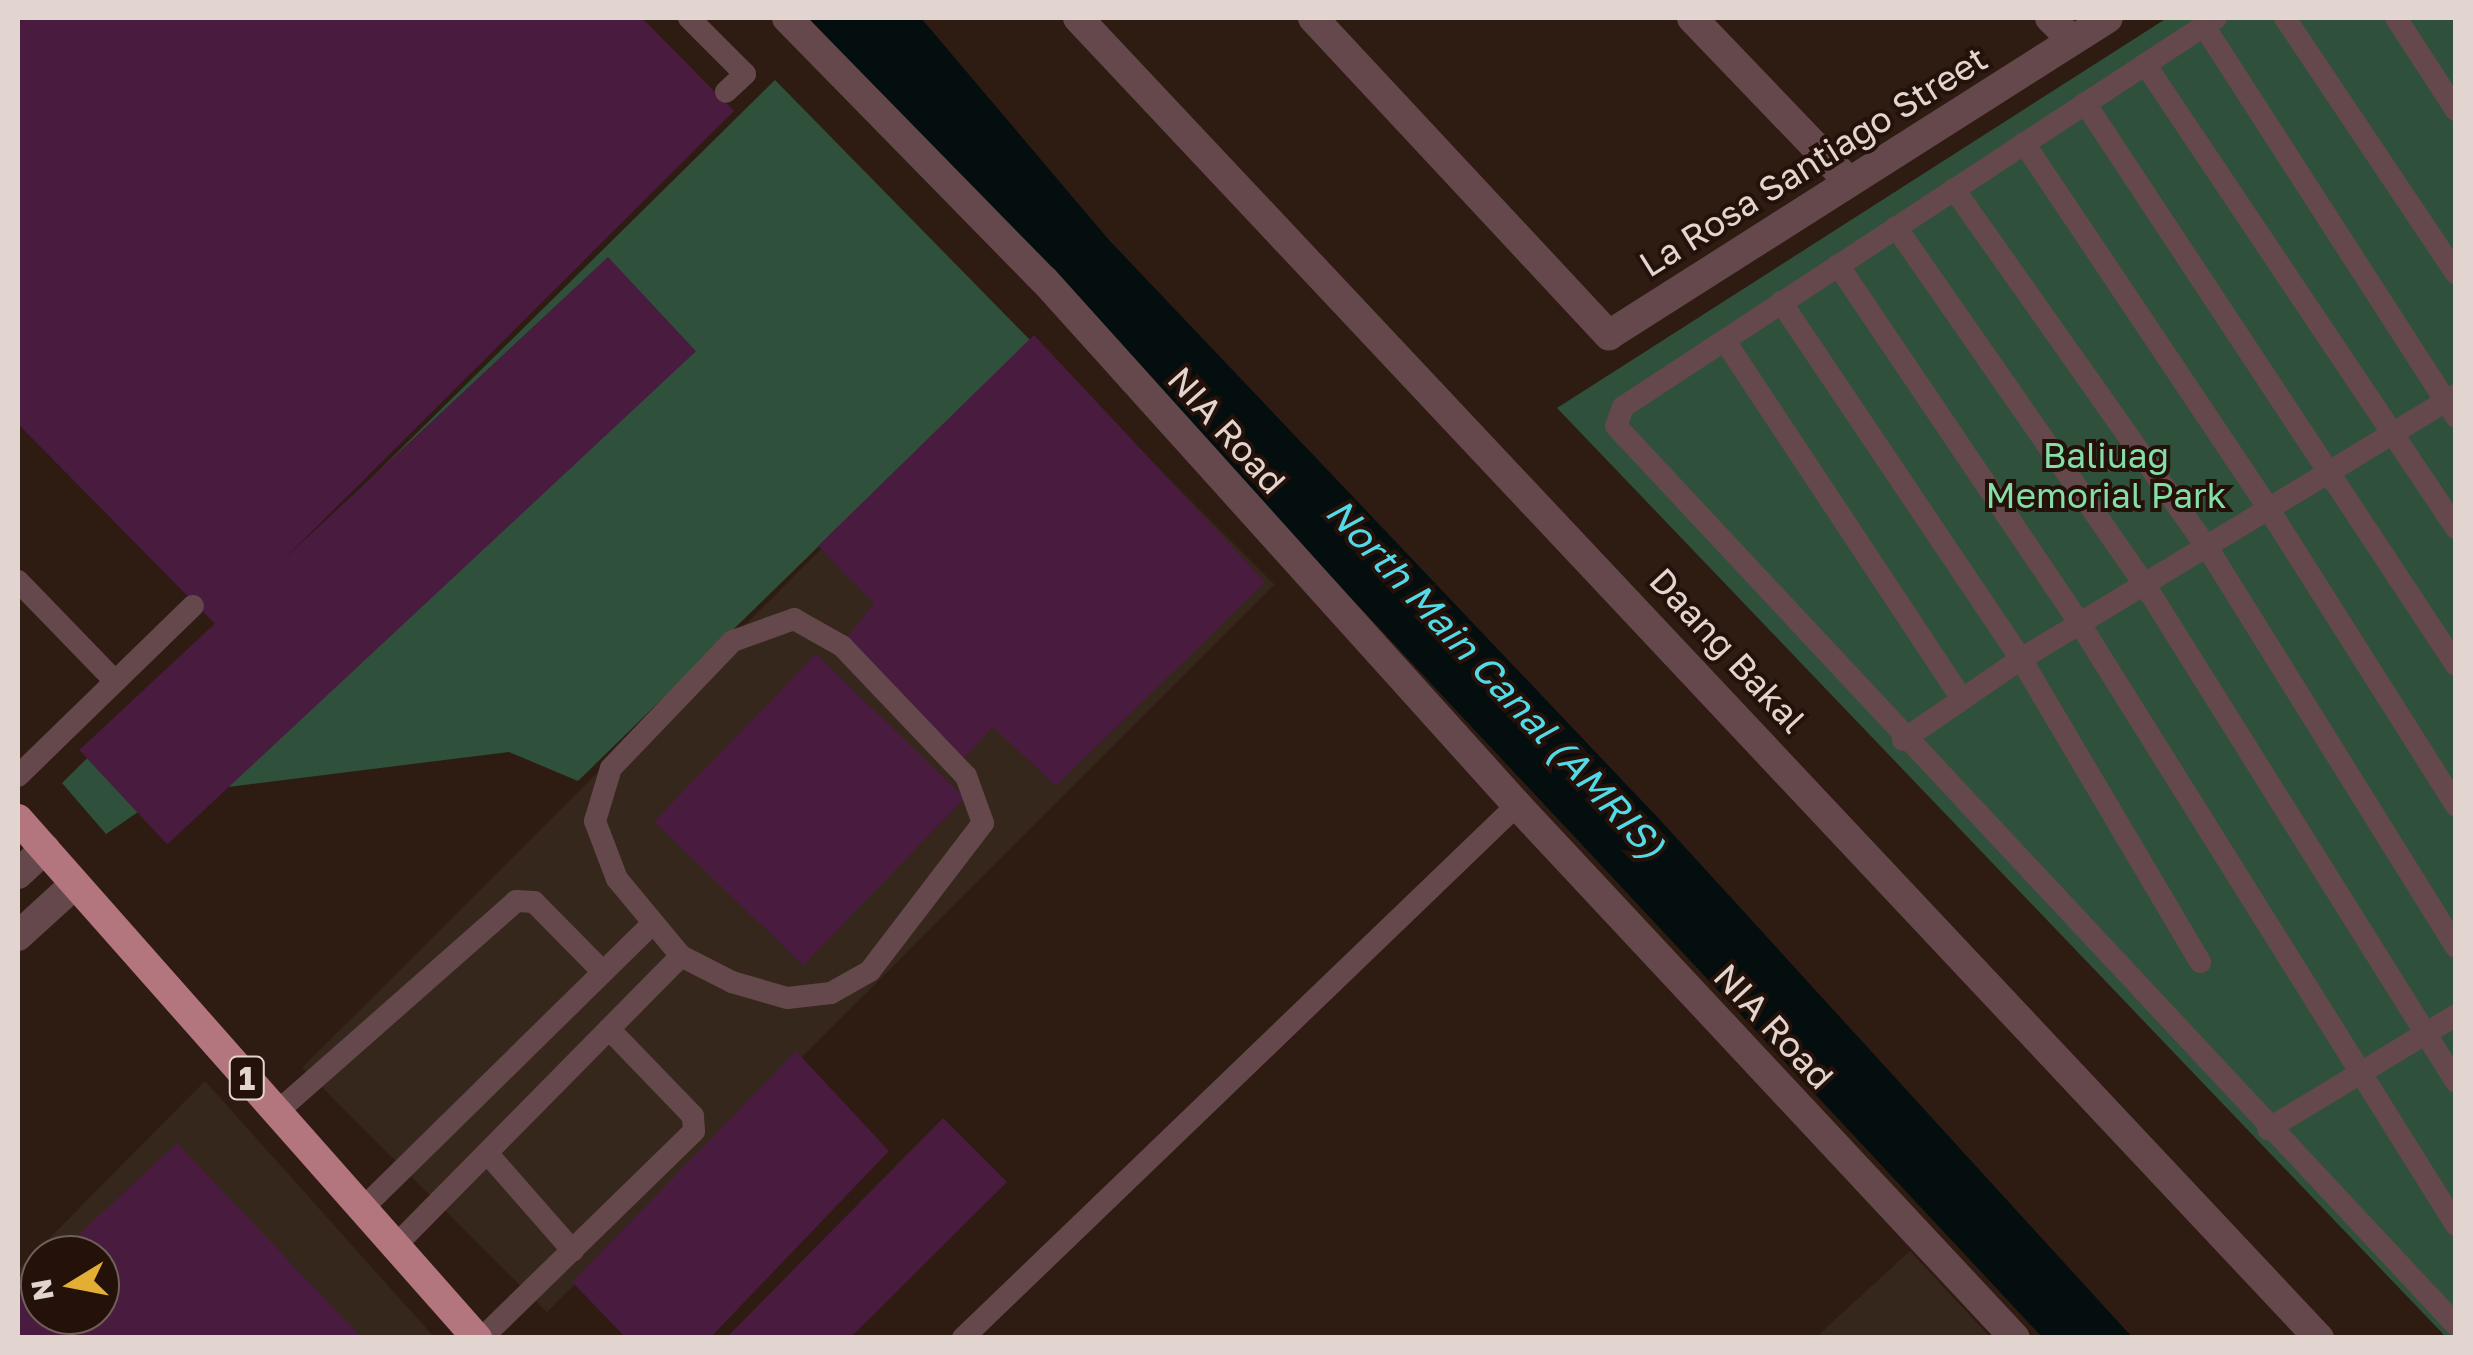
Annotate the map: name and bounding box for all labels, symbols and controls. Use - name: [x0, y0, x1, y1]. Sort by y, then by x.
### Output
- street label: La Rosa Santiago Street: [1632, 37, 1994, 285]
- street label: NIA Road: [1159, 358, 1295, 502]
- park label: Baliuag Memorial Park: [1986, 434, 2226, 516]
- water label: North Main Canal (AMRIS): [1317, 489, 1675, 867]
- street label: Daang Bakal: [1641, 559, 1815, 741]
- street label: NIA Road: [1706, 955, 1842, 1097]
- road number: 1: [227, 1051, 267, 1105]
- north arrow: [20, 1235, 120, 1335]
- text: N: [24, 1277, 60, 1303]

